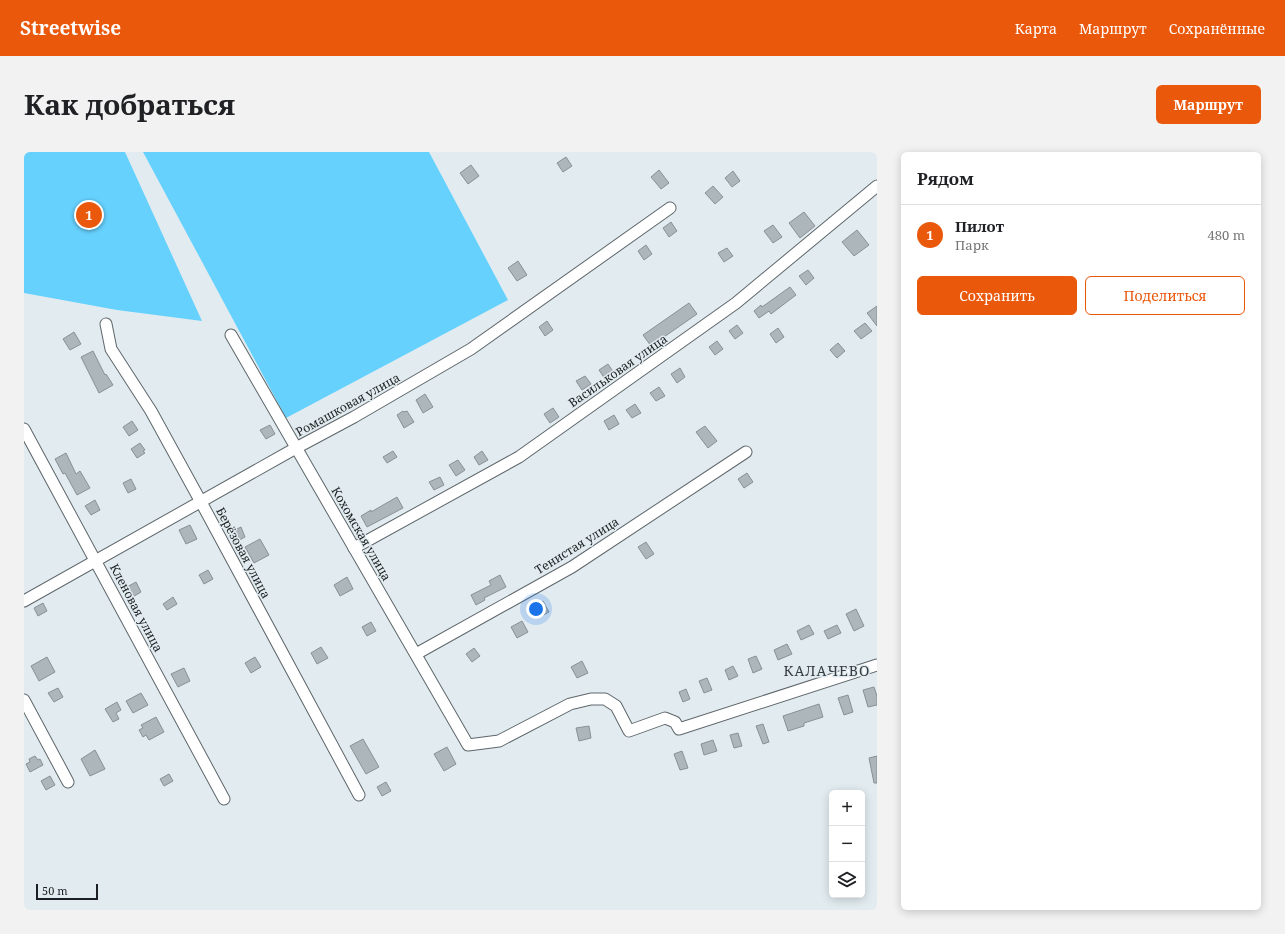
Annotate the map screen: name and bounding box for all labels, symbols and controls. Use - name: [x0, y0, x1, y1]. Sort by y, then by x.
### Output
- text: Streetwise: [20, 15, 121, 41]
- text: Карта: [1015, 19, 1057, 38]
- text: Маршрут: [1079, 19, 1147, 38]
- text: Сохранённые: [1169, 19, 1265, 38]
- text: Как добраться: [24, 85, 235, 123]
- button: Маршрут: [1156, 85, 1261, 124]
- text: Рядом: [917, 167, 974, 190]
- pin: 1: [76, 200, 102, 230]
- text: Пилот: [955, 216, 1004, 236]
- text: 1: [926, 226, 934, 244]
- text: 480 m: [1208, 226, 1245, 244]
- text: Парк: [955, 236, 989, 254]
- button: Сохранить: [917, 276, 1077, 315]
- button: Поделиться: [1085, 276, 1245, 315]
- street label: Васильковая улица: [565, 330, 671, 411]
- street label: Ромашковая улица: [293, 369, 403, 440]
- street label: Кохомская улица: [328, 484, 395, 584]
- street label: Берёзовая улица: [212, 504, 275, 602]
- street label: Тенистая улица: [531, 513, 622, 578]
- street label: Кленовая улица: [106, 561, 167, 655]
- your location: [526, 599, 546, 619]
- district label: КАЛАЧЕВО: [784, 661, 870, 680]
- map controls: [829, 790, 865, 898]
- button: +: [829, 790, 865, 826]
- button: −: [829, 826, 865, 862]
- button: layers: [829, 862, 865, 898]
- scale bar: [36, 882, 98, 901]
- text: 50 m: [42, 883, 68, 898]

